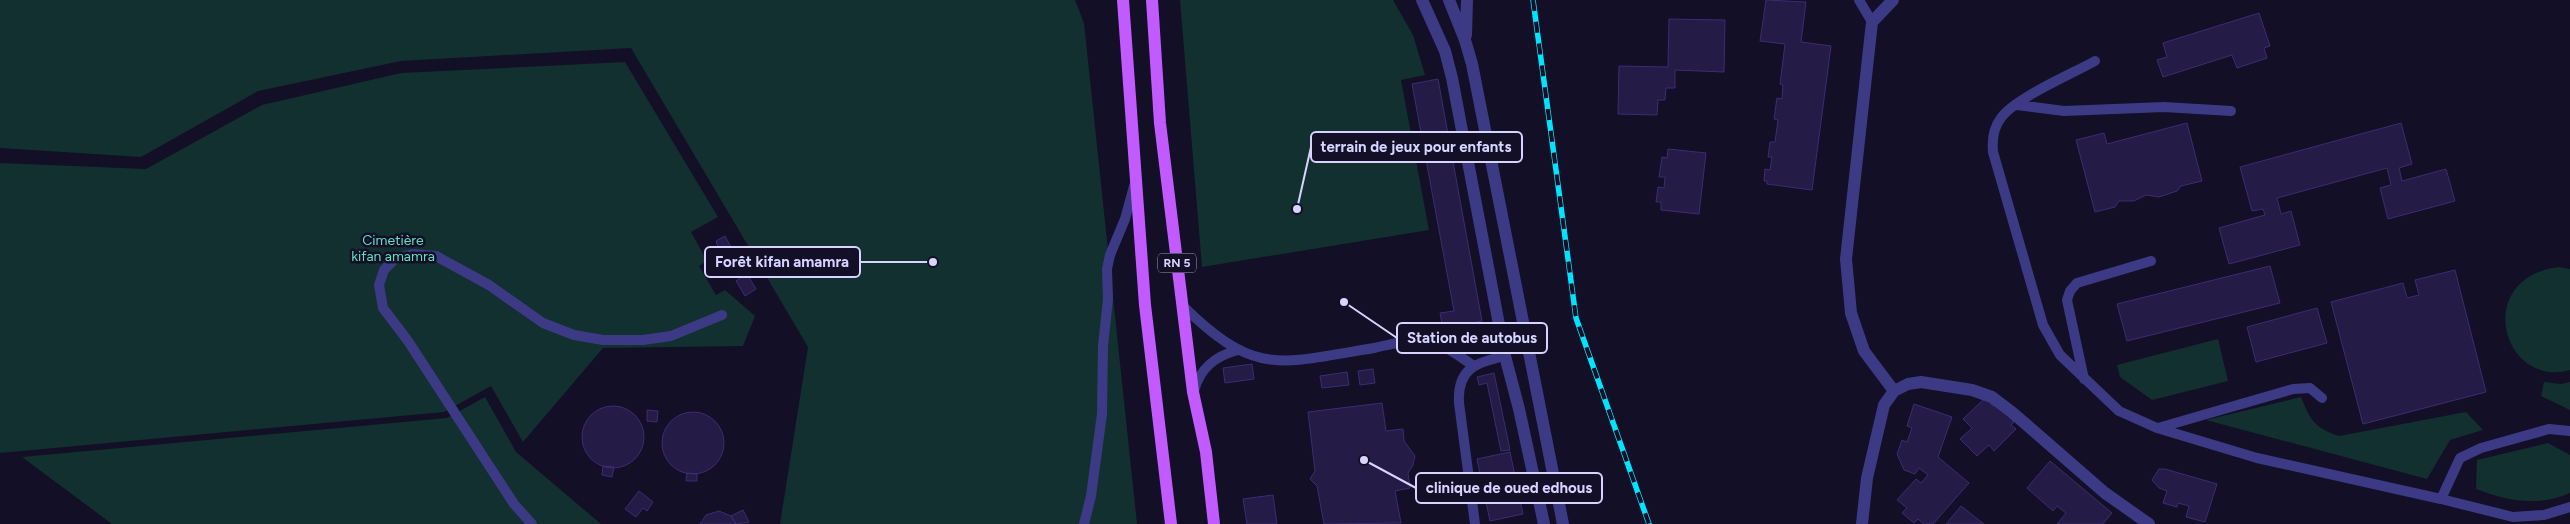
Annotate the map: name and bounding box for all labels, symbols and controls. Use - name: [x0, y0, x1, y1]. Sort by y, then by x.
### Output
- callout: terrain de jeux pour enfants: [1311, 132, 1522, 162]
- text: terrain de jeux pour enfants: [1321, 138, 1511, 156]
- park label: Cimetière kifan amamra: [351, 232, 435, 265]
- callout: Forêt kifan amamra: [705, 247, 860, 277]
- text: Forêt kifan amamra: [715, 253, 849, 271]
- road number: RN 5: [1158, 254, 1196, 272]
- callout: Station de autobus: [1397, 323, 1547, 353]
- text: Station de autobus: [1407, 329, 1537, 347]
- callout: clinique de oued edhous: [1416, 473, 1602, 503]
- text: clinique de oued edhous: [1426, 479, 1592, 497]

